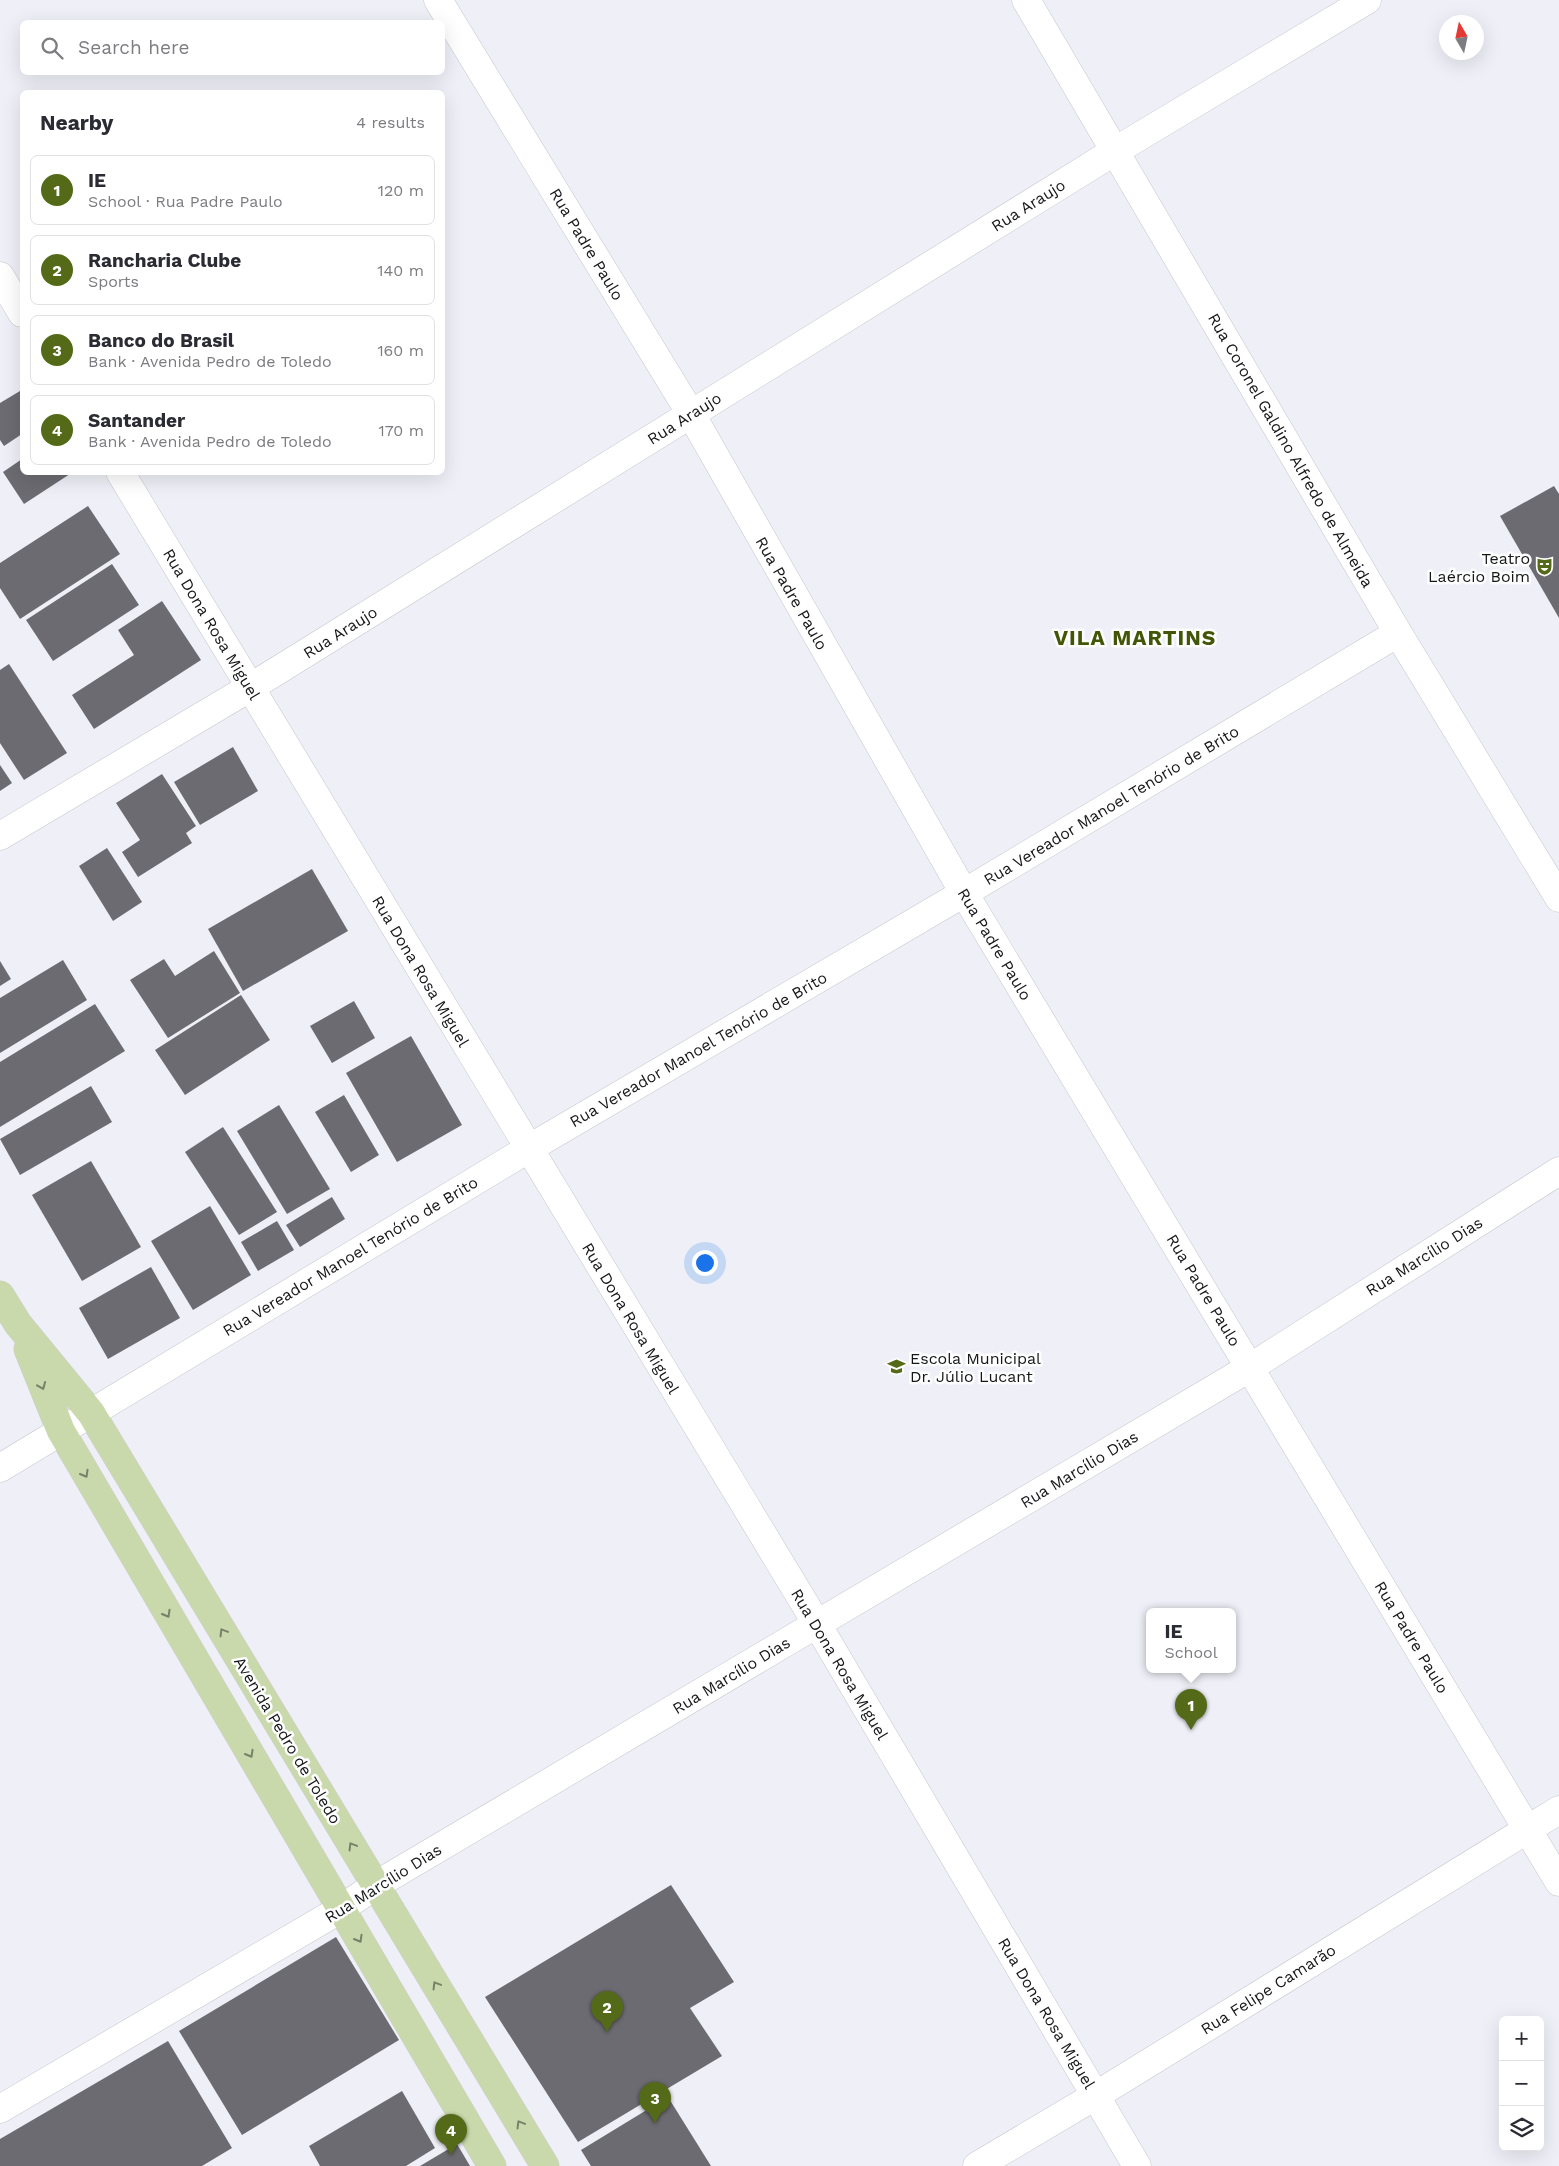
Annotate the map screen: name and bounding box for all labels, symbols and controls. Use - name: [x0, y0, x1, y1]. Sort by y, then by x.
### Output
- north arrow: [1439, 15, 1484, 60]
- search box: [20, 20, 445, 75]
- icon: search: [38, 34, 66, 62]
- text: Search here: [78, 36, 189, 59]
- text: Nearby: [40, 110, 113, 135]
- text: 4 results: [356, 113, 425, 132]
- text: IE: [88, 169, 106, 192]
- street label: Rua Araujo: [988, 175, 1069, 236]
- text: 1: [54, 181, 60, 200]
- text: 120 m: [378, 181, 424, 200]
- street label: Rua Padre Paulo: [546, 185, 628, 304]
- text: School · Rua Padre Paulo: [88, 192, 283, 211]
- text: Rancharia Clube: [88, 249, 241, 272]
- text: 2: [52, 261, 62, 280]
- text: 140 m: [377, 261, 424, 280]
- text: Sports: [88, 272, 139, 291]
- street label: Rua Coronel Galdino Alfredo de Almeida: [1204, 310, 1377, 591]
- text: Banco do Brasil: [88, 329, 234, 352]
- text: 3: [52, 341, 62, 360]
- text: 160 m: [377, 341, 424, 360]
- text: Bank · Avenida Pedro de Toledo: [88, 352, 332, 371]
- street label: Rua Araujo: [644, 388, 725, 449]
- text: Santander: [88, 409, 185, 432]
- text: 4: [52, 421, 62, 440]
- text: 170 m: [378, 421, 424, 440]
- text: Bank · Avenida Pedro de Toledo: [88, 432, 332, 451]
- street label: Rua Padre Paulo: [751, 533, 832, 653]
- street label: Rua Dona Rosa Miguel: [159, 545, 264, 703]
- place label: Teatro Laércio Boim: [1428, 549, 1530, 586]
- theatre icon: Teatro Laércio Boim: [1534, 557, 1554, 577]
- street label: Rua Araujo: [300, 602, 381, 663]
- district label: VILA MARTINS: [1054, 625, 1216, 650]
- street label: Rua Vereador Manoel Tenório de Brito: [980, 722, 1242, 889]
- street label: Rua Padre Paulo: [954, 885, 1036, 1004]
- street label: Rua Dona Rosa Miguel: [368, 892, 473, 1050]
- street label: Rua Vereador Manoel Tenório de Brito: [566, 968, 830, 1131]
- street label: Rua Vereador Manoel Tenório de Brito: [219, 1173, 481, 1340]
- street label: Rua Marcílio Dias: [1362, 1213, 1486, 1300]
- street label: Rua Padre Paulo: [1163, 1231, 1245, 1350]
- street label: Rua Dona Rosa Miguel: [578, 1239, 683, 1397]
- your location: [692, 1250, 718, 1276]
- place label: Escola Municipal Dr. Júlio Lucant: [910, 1349, 1041, 1386]
- school or university icon: Escola Municipal Dr. Júlio Lucant: [886, 1357, 906, 1377]
- one-way arrow: [36, 1381, 46, 1389]
- street label: Rua Marcílio Dias: [1017, 1427, 1142, 1512]
- one-way arrow: [79, 1468, 89, 1477]
- street label: Rua Padre Paulo: [1371, 1578, 1453, 1697]
- street label: Rua Dona Rosa Miguel: [787, 1585, 892, 1743]
- one-way arrow: [161, 1608, 171, 1617]
- popup: [1146, 1608, 1236, 1673]
- text: IE: [1164, 1620, 1182, 1643]
- one-way arrow: [220, 1628, 230, 1637]
- street label: Rua Marcílio Dias: [669, 1633, 794, 1718]
- text: School: [1164, 1643, 1218, 1662]
- street label: Avenida Pedro de Toledo: [230, 1653, 345, 1827]
- pin: 1: [1175, 1689, 1207, 1730]
- one-way arrow: [243, 1748, 253, 1757]
- street label: Rua Marcílio Dias: [321, 1840, 445, 1927]
- one-way arrow: [349, 1842, 359, 1851]
- one-way arrow: [352, 1934, 362, 1943]
- street label: Rua Dona Rosa Miguel: [994, 1934, 1099, 2092]
- street label: Rua Felipe Camarão: [1197, 1940, 1339, 2039]
- one-way arrow: [433, 1982, 443, 1991]
- pin: 2: [591, 1991, 623, 2032]
- map controls: [1499, 2016, 1544, 2151]
- button: +: [1499, 2016, 1544, 2061]
- button: −: [1499, 2061, 1544, 2106]
- pin: 3: [639, 2082, 671, 2123]
- button: layers: [1499, 2106, 1544, 2151]
- pin: 4: [435, 2114, 467, 2155]
- one-way arrow: [516, 2121, 526, 2130]

